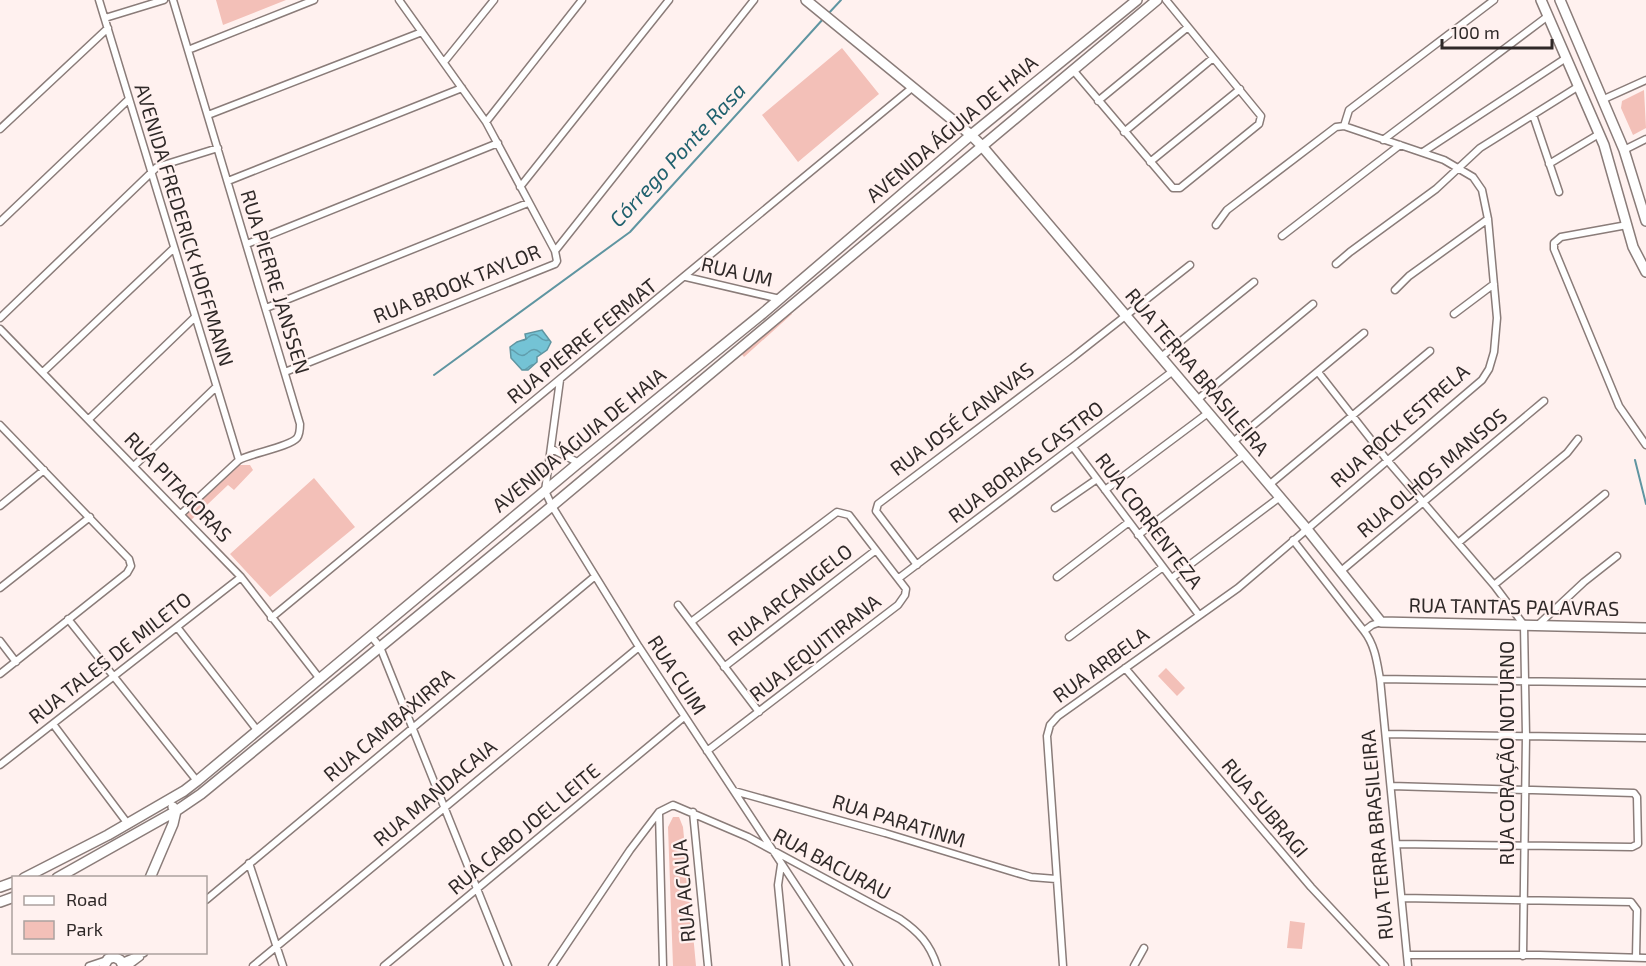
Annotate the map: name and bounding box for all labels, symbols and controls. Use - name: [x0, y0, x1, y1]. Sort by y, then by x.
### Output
- scale bar: [1442, 12, 1552, 50]
- text: 100 m: [1451, 21, 1500, 43]
- street label: AVENIDA ÁGUIA DE HAIA: [861, 49, 1042, 207]
- water label: Córrego Ponte Rasa: [604, 77, 750, 231]
- street label: AVENIDA FREDERICK HOFFMANN: [130, 80, 239, 369]
- street label: RUA PIERRE JANSSEN: [237, 187, 315, 377]
- street label: RUA BROOK TAYLOR: [370, 239, 544, 328]
- street label: RUA UM: [699, 251, 775, 291]
- street label: RUA PIERRE FERMAT: [502, 272, 661, 408]
- street label: RUA TERRA BRASILEIRA: [1121, 283, 1275, 460]
- street label: RUA JOSÉ CANAVAS: [885, 356, 1038, 480]
- street label: RUA ROCK ESTRELA: [1325, 358, 1474, 492]
- street label: AVENIDA ÁGUIA DE HAIA: [487, 362, 670, 517]
- street label: RUA BORJAS CASTRO: [943, 395, 1107, 527]
- street label: RUA OLHOS MANSOS: [1352, 403, 1511, 542]
- street label: RUA PITAGORAS: [120, 426, 237, 546]
- street label: RUA CORRENTEZA: [1091, 448, 1209, 593]
- street label: RUA ARCANGELO: [722, 538, 856, 650]
- street label: RUA TALES DE MILETO: [23, 586, 195, 728]
- street label: RUA JEQUITIRANA: [744, 588, 885, 706]
- street label: RUA TANTAS PALAVRAS: [1408, 592, 1620, 620]
- street label: RUA ARBELA: [1048, 621, 1153, 707]
- street label: RUA CUIM: [643, 630, 712, 719]
- street label: RUA CORAÇÃO NOTURNO: [1494, 641, 1519, 865]
- street label: RUA CAMBAXIRRA: [318, 662, 459, 786]
- street label: RUA TERRA BRASILEIRA: [1355, 729, 1397, 941]
- street label: RUA MANDACAIA: [368, 733, 501, 851]
- street label: RUA SUBRAGI: [1218, 753, 1314, 862]
- street label: RUA CABO JOEL LEITE: [443, 758, 604, 899]
- street label: RUA PARATINM: [830, 788, 969, 852]
- street label: RUA BACURAU: [770, 822, 895, 904]
- street label: RUA ACAUA: [666, 838, 699, 944]
- legend: [12, 876, 207, 954]
- text: Road: [66, 888, 107, 910]
- text: Park: [66, 918, 103, 940]

